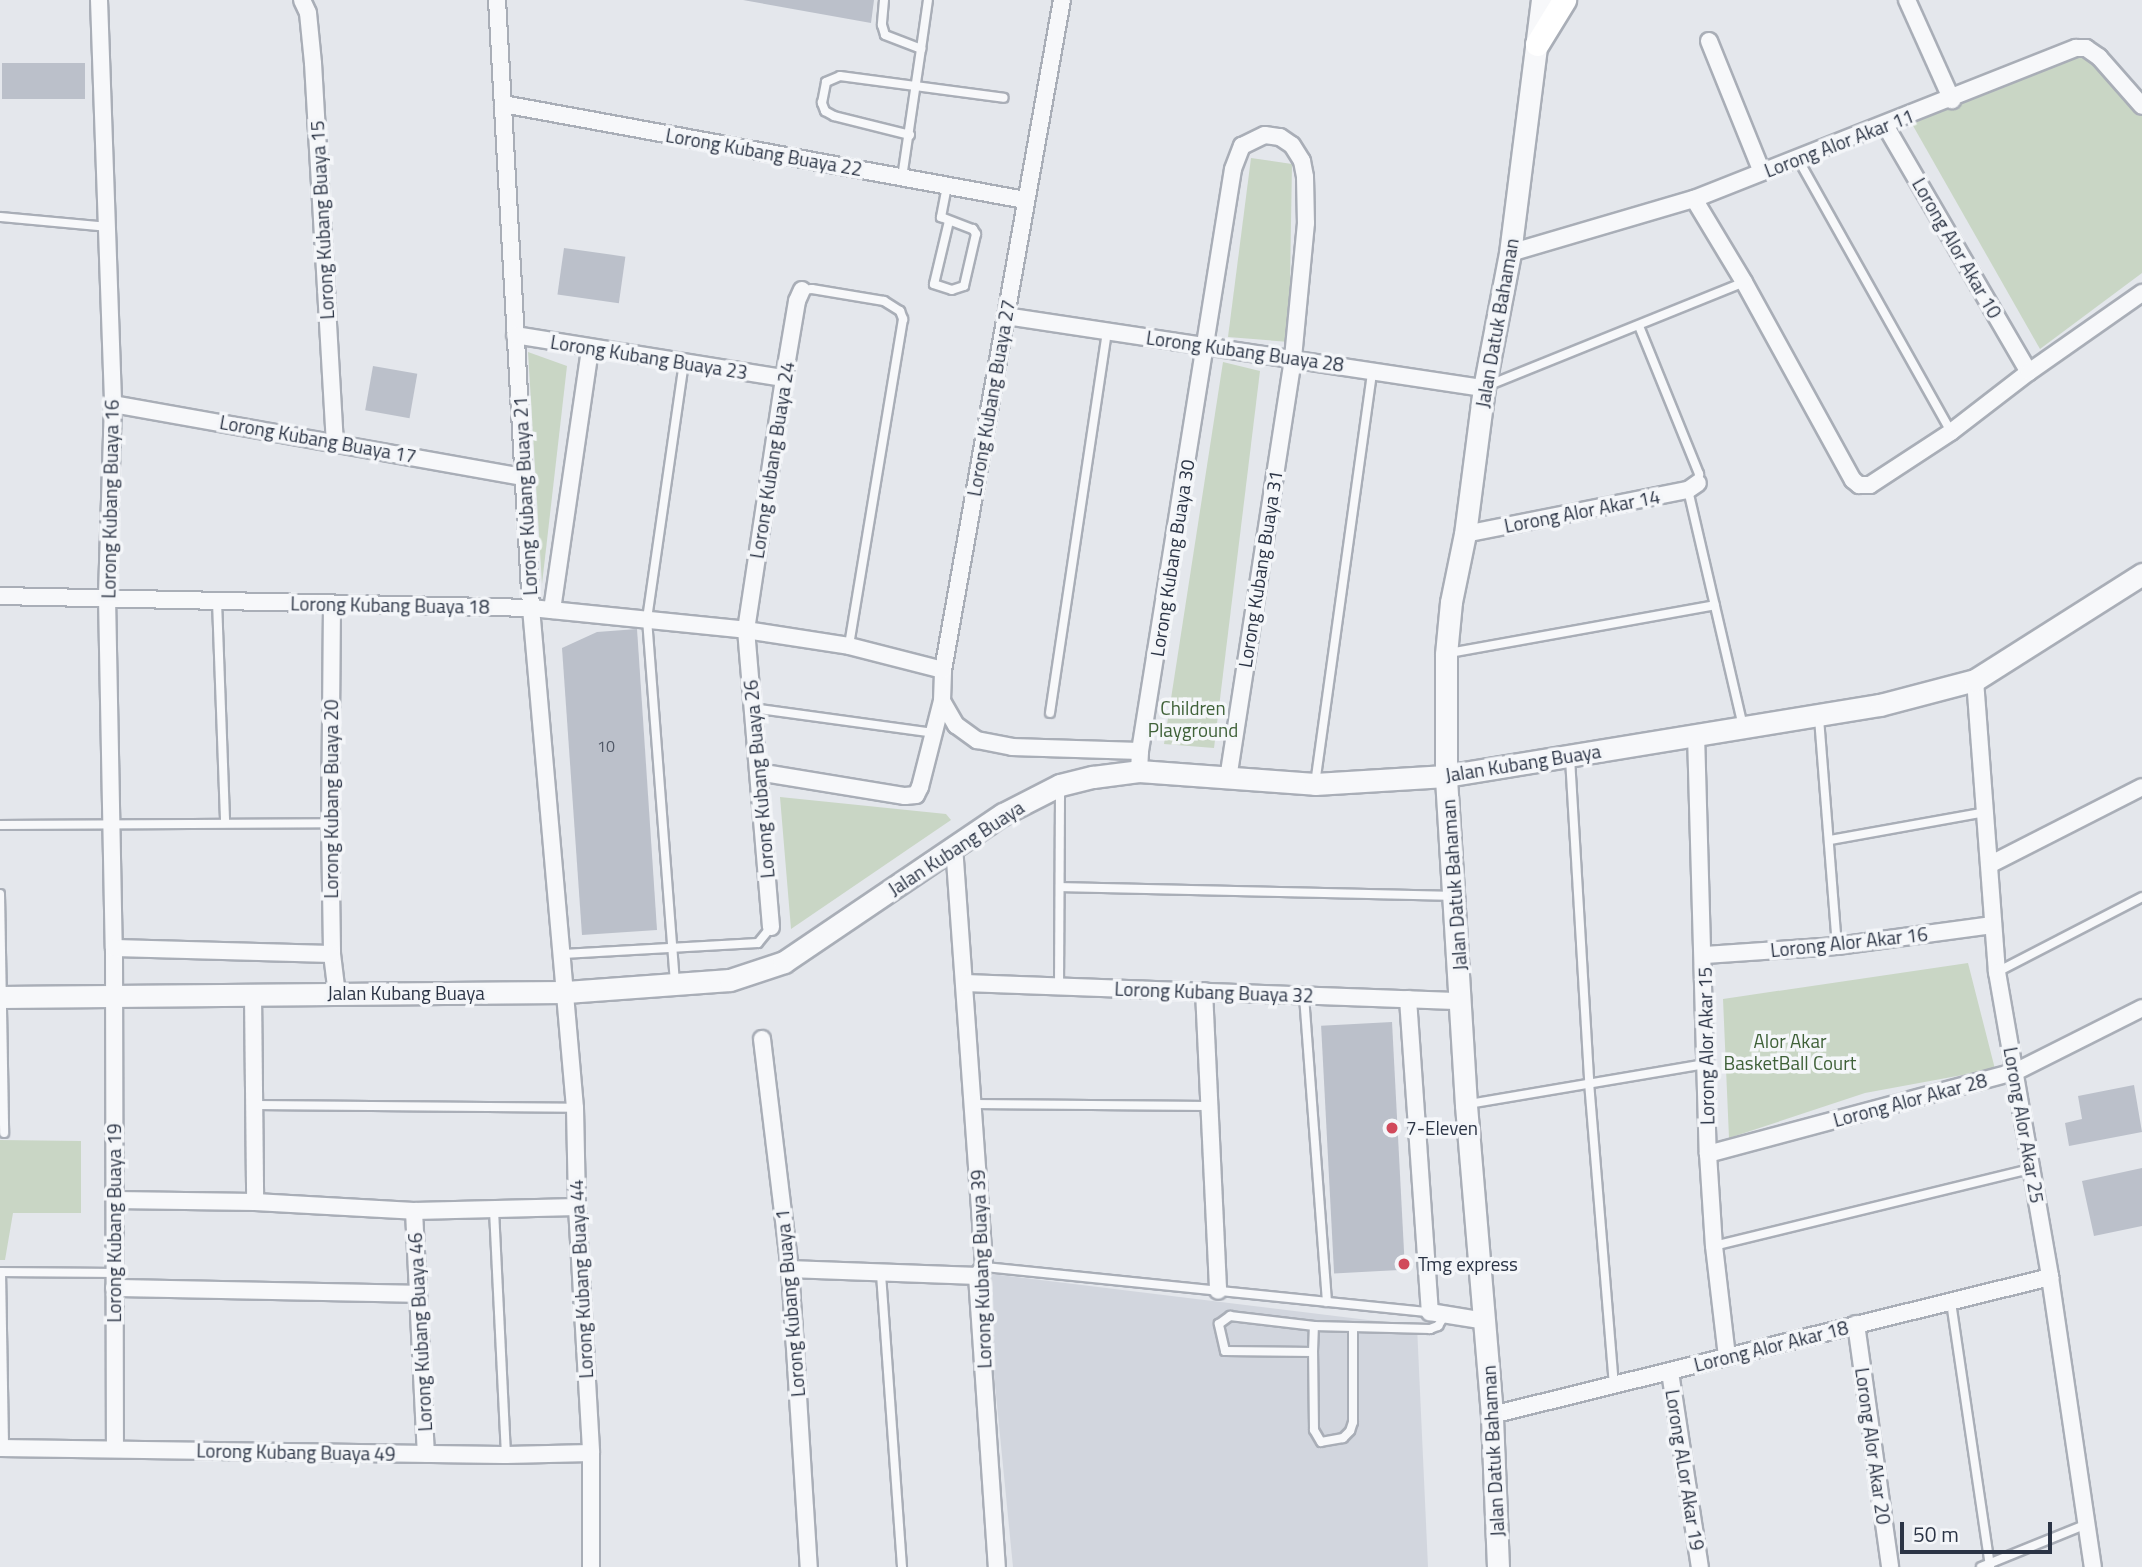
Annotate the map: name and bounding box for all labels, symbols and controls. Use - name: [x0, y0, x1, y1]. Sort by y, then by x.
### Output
- street label: Lorong Alor Akar 11: [1761, 104, 1917, 182]
- street label: Lorong Kubang Buaya 15: [305, 120, 339, 320]
- street label: Lorong Kubang Buaya 22: [664, 123, 864, 181]
- street label: Lorong Alor Akar 10: [1908, 174, 2006, 322]
- street label: Jalan Datuk Bahaman: [1471, 236, 1523, 410]
- street label: Lorong Kubang Buaya 27: [962, 298, 1020, 498]
- street label: Lorong Kubang Buaya 28: [1145, 326, 1345, 376]
- street label: Lorong Kubang Buaya 23: [549, 330, 749, 384]
- street label: Lorong Kubang Buaya 24: [745, 360, 799, 560]
- street label: Lorong Kubang Buaya 21: [508, 396, 542, 596]
- street label: Lorong Kubang Buaya 16: [97, 399, 123, 599]
- street label: Lorong Kubang Buaya 17: [218, 410, 418, 468]
- street label: Lorong Kubang Buaya 30: [1145, 458, 1199, 658]
- street label: Lorong Kubang Buaya 31: [1233, 469, 1287, 669]
- street label: Lorong Alor Akar 14: [1502, 485, 1662, 537]
- street label: Lorong Kubang Buaya 18: [290, 592, 490, 618]
- street label: Lorong Kubang Buaya 26: [739, 679, 779, 879]
- park label: Children Playground: [1148, 697, 1238, 741]
- street label: Lorong Kubang Buaya 20: [320, 699, 342, 899]
- house number: 10: [597, 736, 615, 756]
- street label: Jalan Kubang Buaya: [1444, 739, 1602, 787]
- street label: Jalan Kubang Buaya: [884, 796, 1028, 900]
- street label: Jalan Datuk Bahaman: [1437, 799, 1471, 971]
- street label: Lorong Alor Akar 16: [1769, 922, 1929, 962]
- street label: Lorong Alor Akar 15: [1693, 967, 1719, 1125]
- street label: Lorong Kubang Buaya 32: [1114, 977, 1314, 1007]
- street label: Jalan Kubang Buaya: [327, 982, 485, 1004]
- park label: Alor Akar BasketBall Court: [1724, 1030, 1856, 1074]
- street label: Lorong Alor Akar 25: [1999, 1045, 2049, 1205]
- street label: Lorong Alor Akar 28: [1831, 1069, 1989, 1131]
- place label: 7-Eleven: [1406, 1117, 1478, 1139]
- marker: 7-Eleven: [1384, 1120, 1400, 1136]
- street label: Lorong Kubang Buaya 19: [103, 1123, 125, 1323]
- street label: Lorong Kubang Buaya 39: [966, 1169, 996, 1369]
- street label: Lorong Kubang Buaya 44: [564, 1179, 598, 1379]
- street label: Lorong Kubang Buaya 1: [770, 1208, 810, 1398]
- street label: Lorong Kubang Buaya 46: [403, 1232, 437, 1432]
- place label: Tmg express: [1418, 1253, 1518, 1275]
- marker: Tmg express: [1396, 1256, 1412, 1272]
- street label: Lorong Alor Akar 18: [1692, 1316, 1850, 1376]
- street label: Jalan Datuk Bahaman: [1477, 1365, 1509, 1537]
- street label: Lorong Alor Akar 20: [1851, 1366, 1895, 1526]
- street label: Lorong ALor Akar 19: [1661, 1388, 1709, 1552]
- street label: Lorong Kubang Buaya 49: [196, 1439, 396, 1465]
- scale bar: [1904, 1508, 2056, 1552]
- text: 50 m: [1913, 1518, 1959, 1550]

